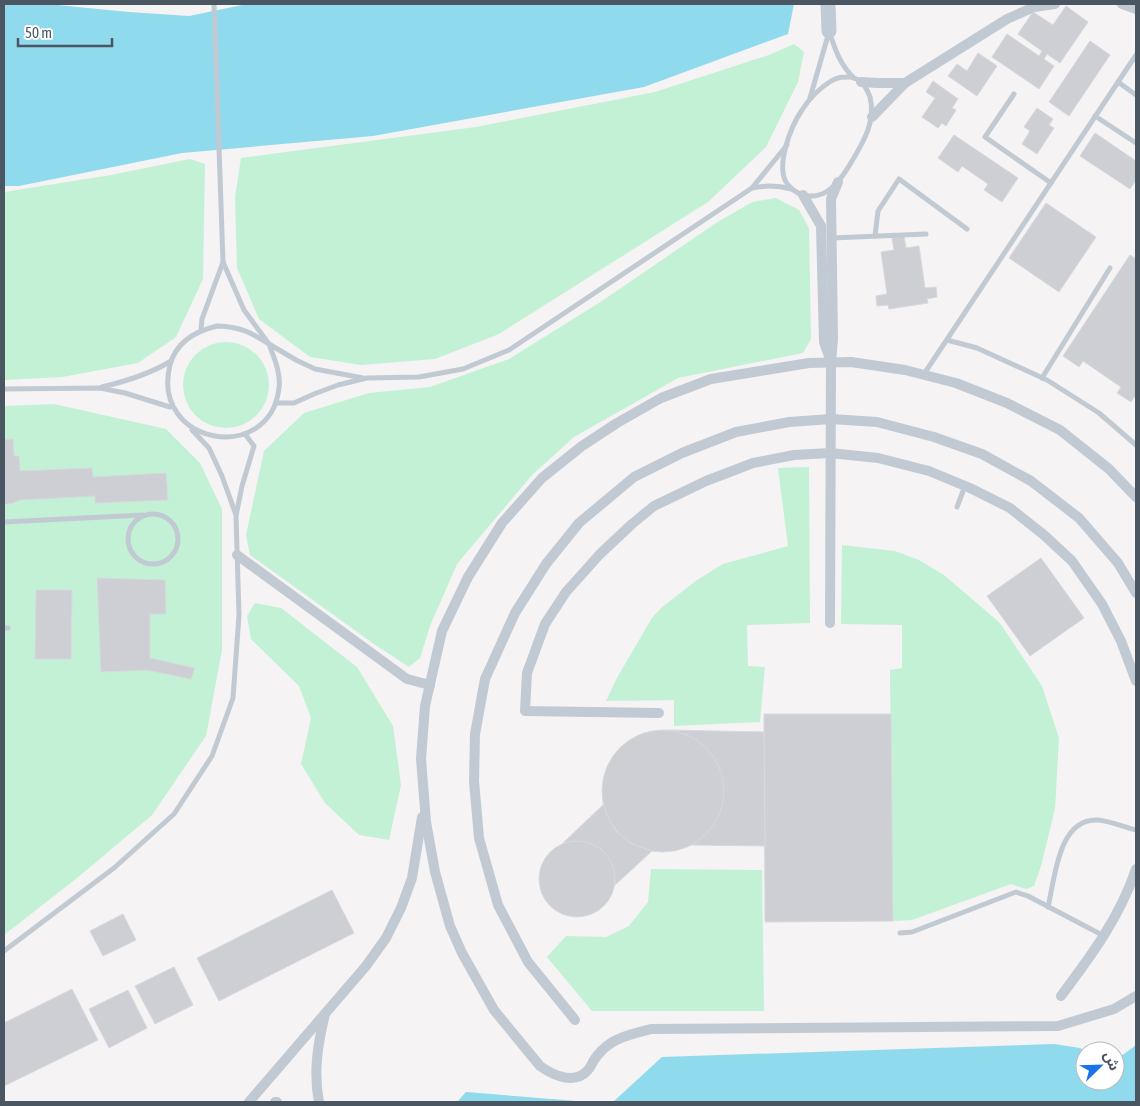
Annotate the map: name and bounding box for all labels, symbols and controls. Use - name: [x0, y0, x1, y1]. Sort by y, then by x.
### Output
- scale bar: [18, 15, 111, 47]
- text: 50 m: [25, 24, 52, 41]
- north arrow: [1075, 1041, 1125, 1091]
- text: ش: [1101, 1049, 1123, 1073]

